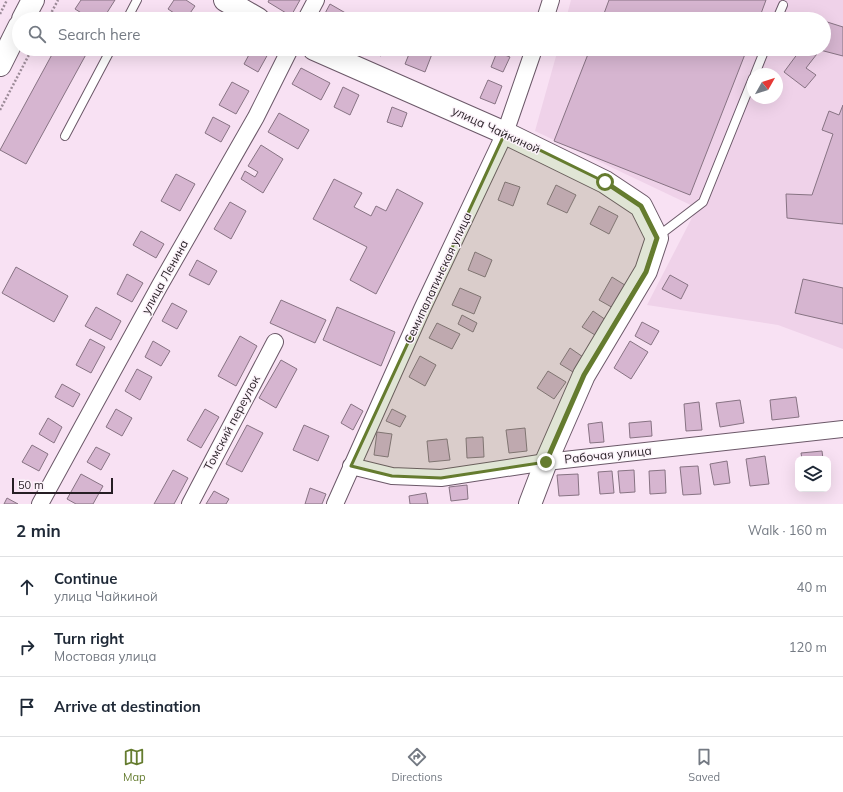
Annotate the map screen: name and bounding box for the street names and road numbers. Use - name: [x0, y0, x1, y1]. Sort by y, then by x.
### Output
- street label: улица Чайкиной: [450, 103, 543, 157]
- street label: Семипалатинская улица: [401, 210, 475, 346]
- street label: улица Ленина: [138, 237, 191, 317]
- street label: Томский переулок: [200, 372, 263, 473]
- street label: Рабочая улица: [564, 442, 652, 467]

